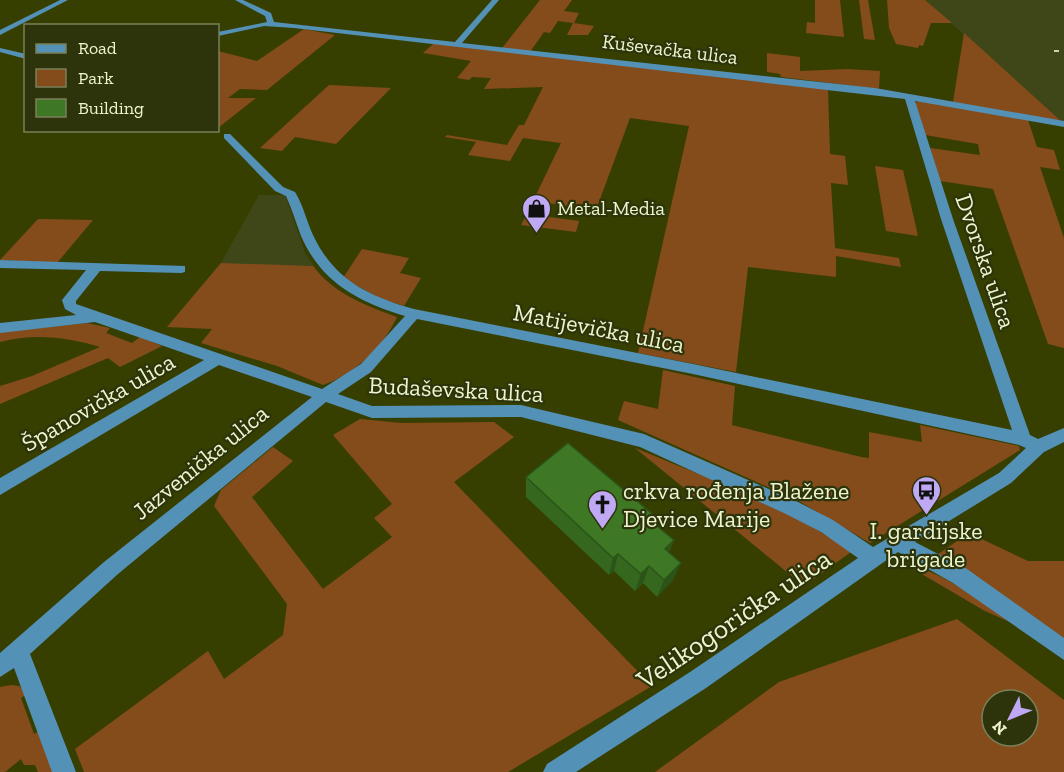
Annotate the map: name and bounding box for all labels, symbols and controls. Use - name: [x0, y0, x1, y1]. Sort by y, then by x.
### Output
- legend: [24, 24, 219, 132]
- street label: Kuševačka ulica: [601, 29, 739, 69]
- text: Road: [78, 37, 117, 59]
- text: Park: [78, 67, 114, 89]
- text: Building: [78, 97, 144, 119]
- street label: Dvorska ulica: [949, 190, 1023, 332]
- shop icon: Metal-Media: [520, 192, 552, 234]
- place label: Metal-Media: [557, 196, 665, 220]
- street label: Matijevička ulica: [511, 297, 687, 359]
- street label: Španovička ulica: [16, 346, 180, 458]
- street label: Budaševska ulica: [368, 370, 545, 408]
- street label: Jazvenička ulica: [126, 398, 274, 526]
- bus stop icon: I. gardijske brigade: [910, 474, 942, 516]
- place label: crkva rođenja Blažene Djevice Marije: [623, 476, 849, 533]
- church icon: crkva rođenja Blažene Djevice Marije: [586, 488, 618, 530]
- place label: I. gardijske brigade: [870, 516, 982, 573]
- street label: Velikogorička ulica: [630, 541, 838, 697]
- north arrow: [980, 688, 1040, 748]
- text: N: [988, 717, 1010, 739]

